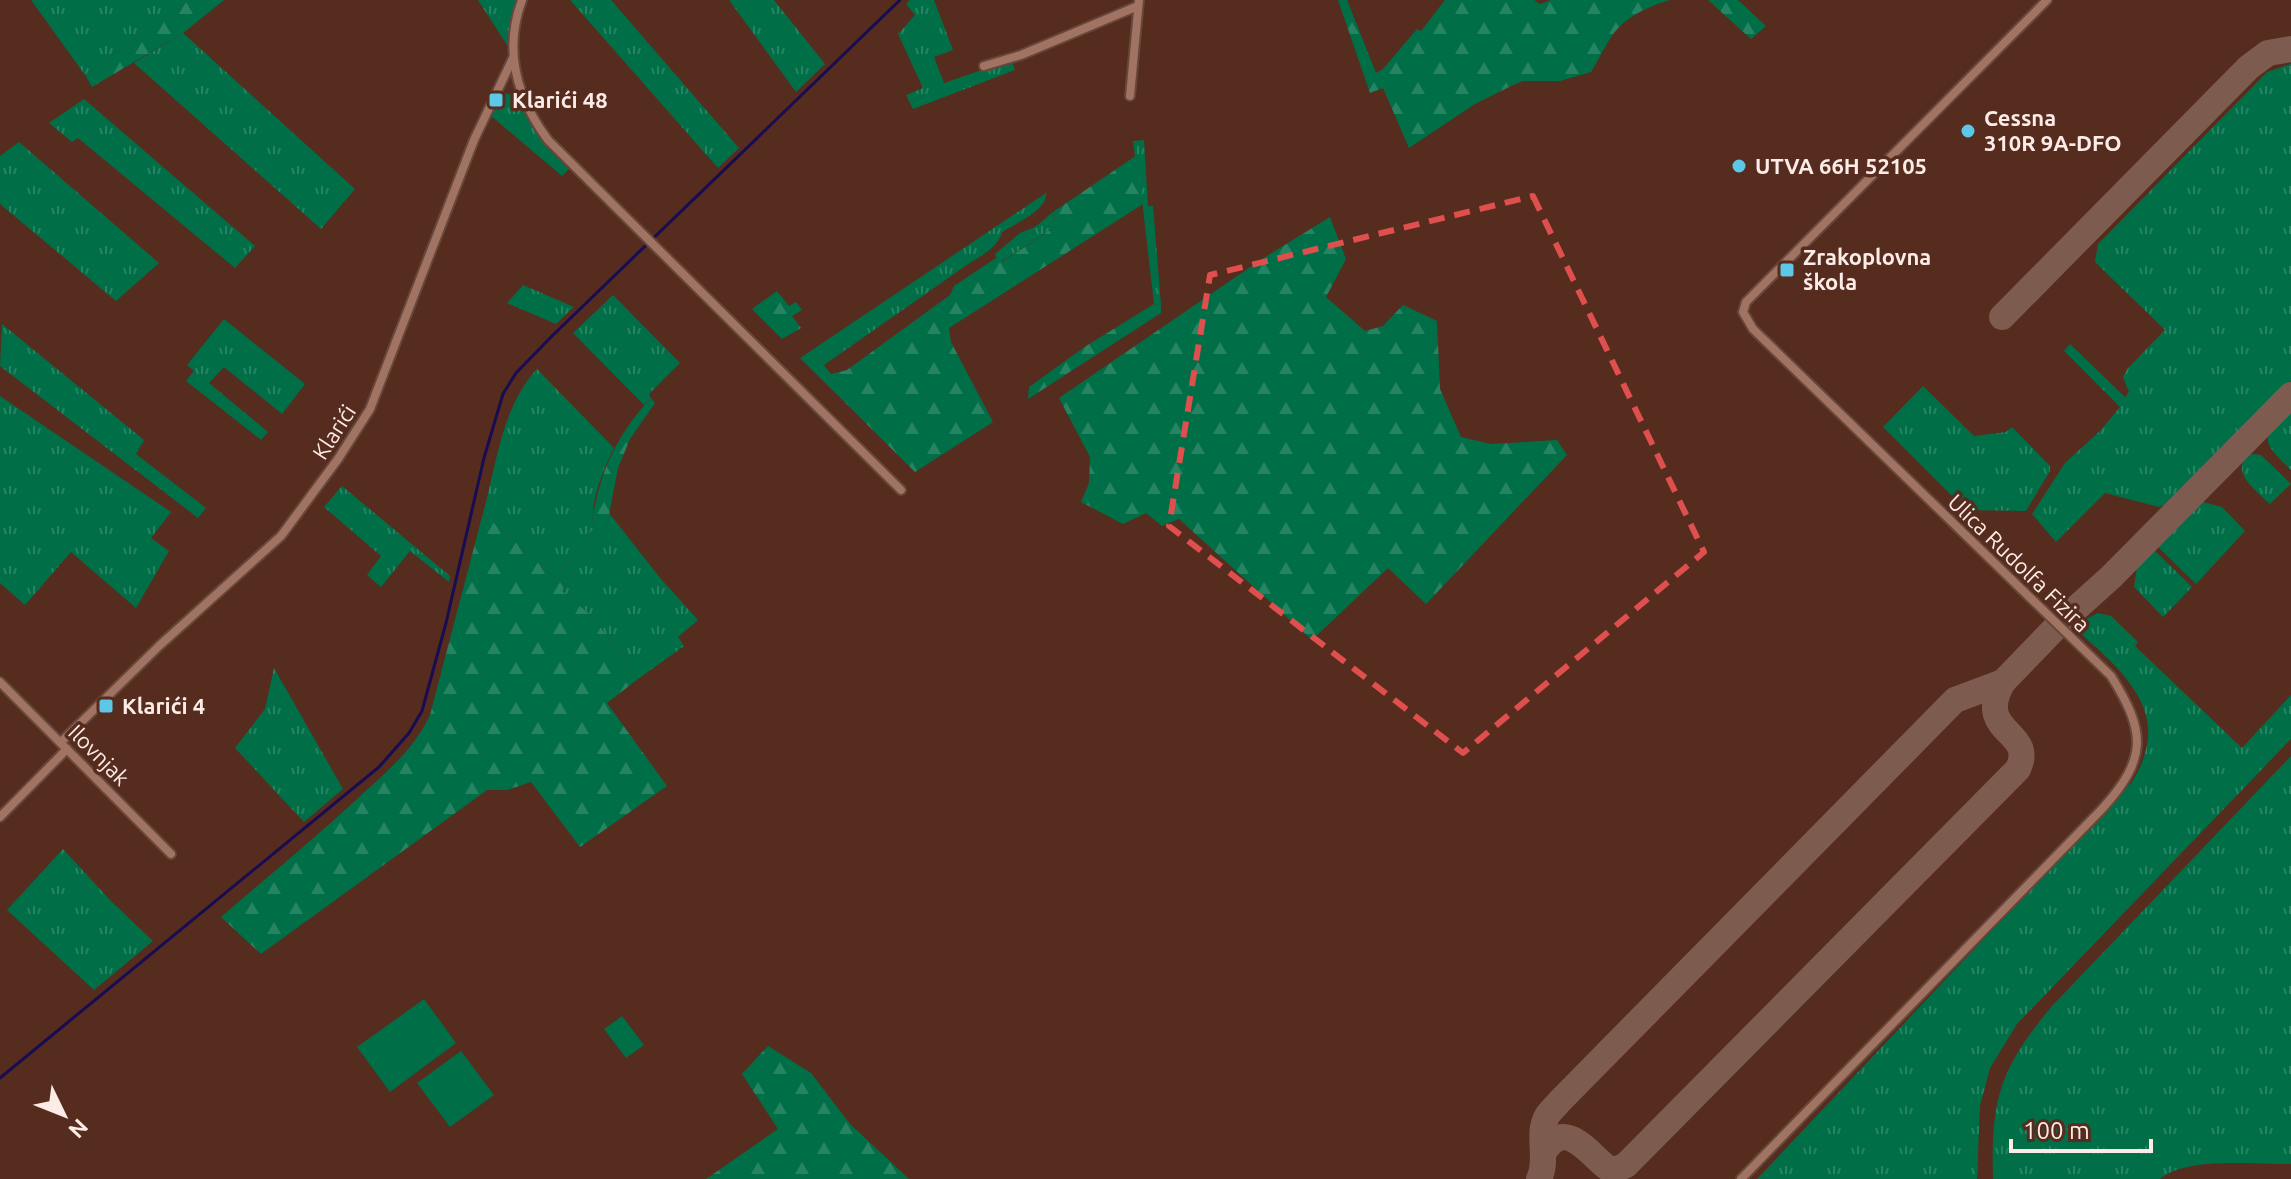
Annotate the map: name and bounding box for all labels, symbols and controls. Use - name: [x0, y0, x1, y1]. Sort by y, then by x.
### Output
- place label: Klarići 48: [512, 87, 608, 112]
- marker: Klarići 48: [487, 91, 505, 109]
- place label: Cessna 310R 9A-DFO: [1984, 105, 2122, 155]
- marker: Cessna 310R 9A-DFO: [1959, 122, 1977, 140]
- place label: UTVA 66H 52105: [1755, 153, 1927, 178]
- marker: UTVA 66H 52105: [1730, 157, 1748, 175]
- place label: Zrakoplovna škola: [1803, 244, 1931, 294]
- marker: Zrakoplovna škola: [1778, 261, 1796, 279]
- street label: Klarići: [307, 400, 360, 464]
- street label: Ulica Rudolfa Fizira: [1943, 489, 2095, 637]
- place label: Klarići 4: [122, 693, 205, 718]
- marker: Klarići 4: [97, 697, 115, 715]
- street label: Ilovnjak: [64, 719, 135, 790]
- north arrow: [24, 1075, 104, 1155]
- scale bar: [2011, 1103, 2151, 1153]
- text: N: [64, 1114, 94, 1144]
- text: 100 m: [2023, 1117, 2090, 1144]

